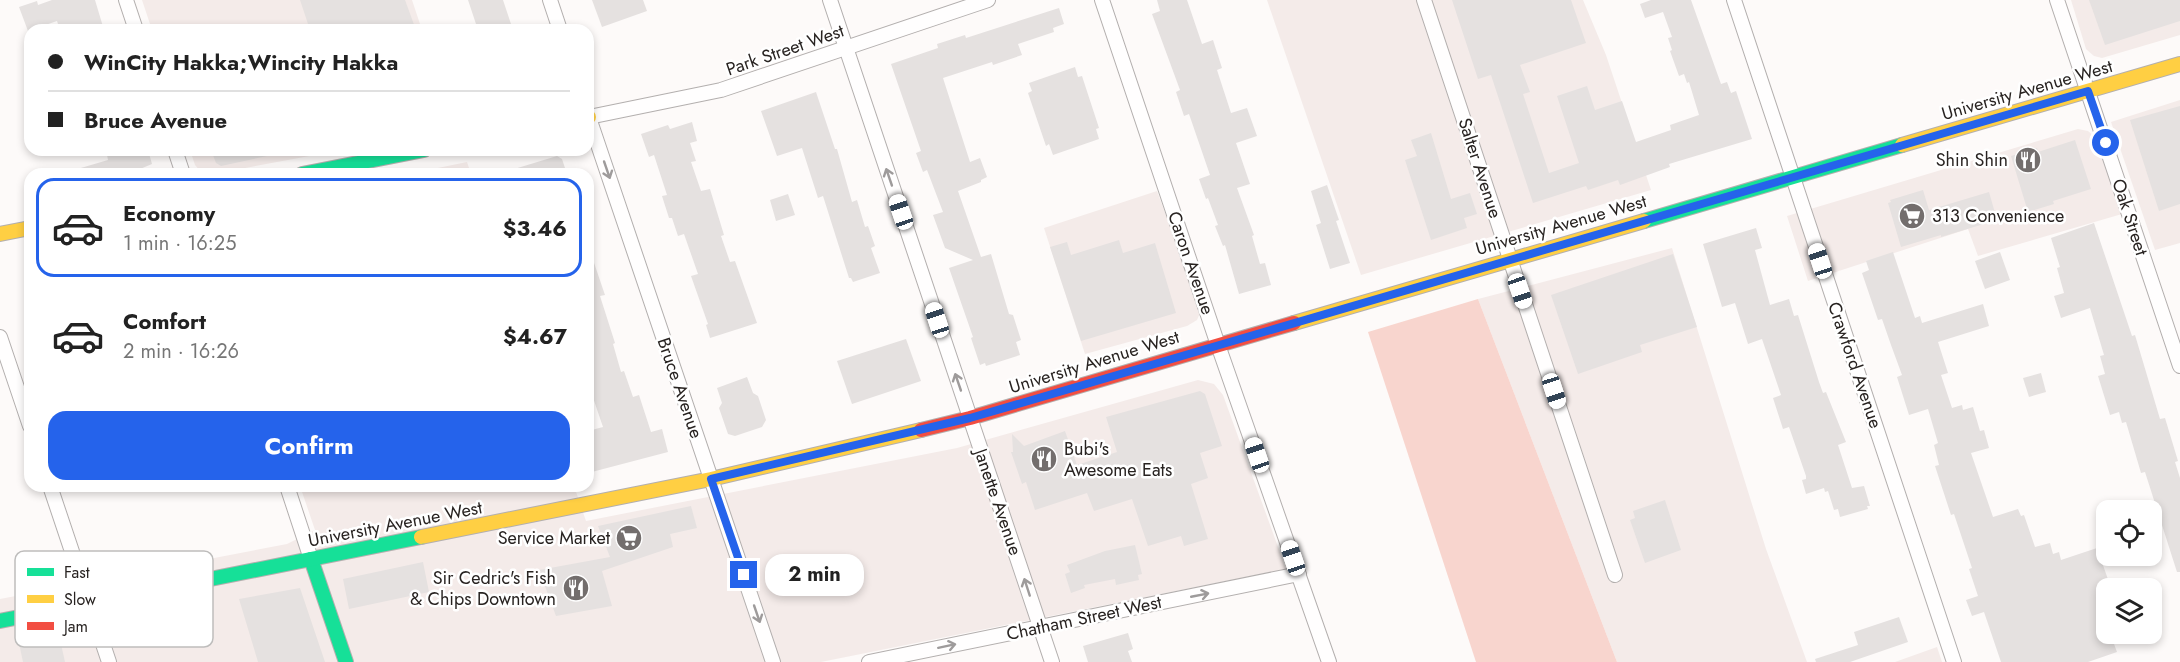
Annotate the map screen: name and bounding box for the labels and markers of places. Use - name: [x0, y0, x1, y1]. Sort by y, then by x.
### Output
- restaurant icon: Shin Shin: [2013, 145, 2043, 175]
- place label: Shin Shin: [1936, 147, 2008, 173]
- supermarket icon: 313 Convenience: [1897, 201, 1927, 231]
- place label: 313 Convenience: [1932, 203, 2064, 229]
- place label: Bubi's Awesome Eats: [1064, 436, 1172, 483]
- restaurant icon: Bubi's Awesome Eats: [1029, 444, 1059, 474]
- supermarket icon: Service Market: [614, 523, 644, 553]
- place label: Service Market: [498, 525, 611, 551]
- place label: Sir Cedric's Fish & Chips Downtown: [410, 565, 556, 612]
- restaurant icon: Sir Cedric's Fish & Chips Downtown: [561, 573, 591, 603]

